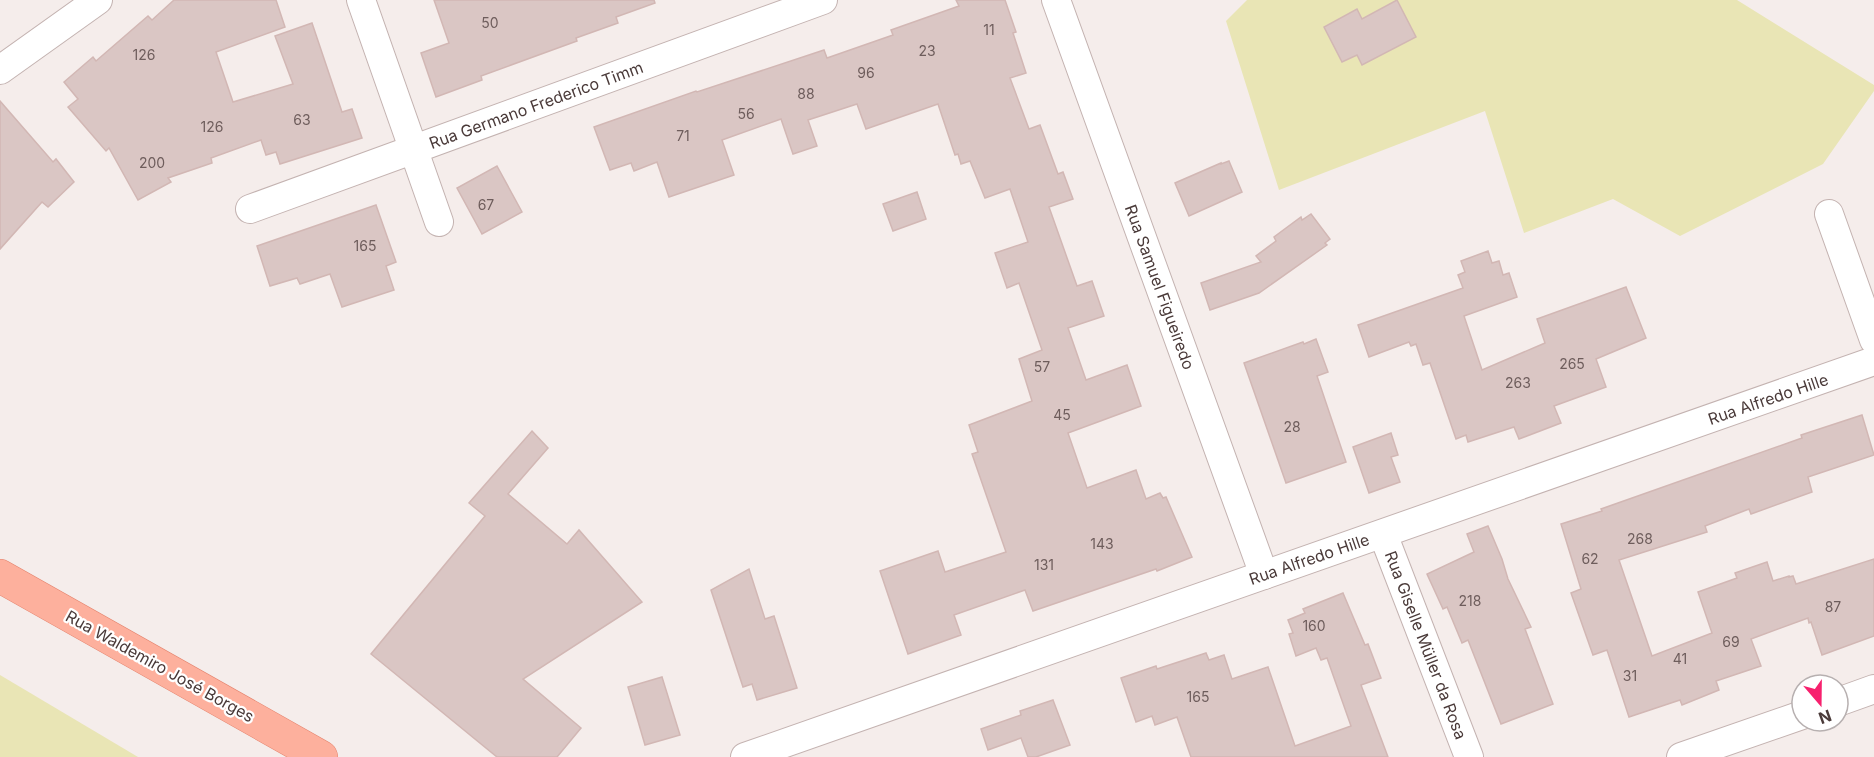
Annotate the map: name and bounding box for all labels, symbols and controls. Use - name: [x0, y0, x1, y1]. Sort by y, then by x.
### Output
- house number: 50: [481, 14, 499, 31]
- house number: 11: [983, 21, 995, 38]
- house number: 23: [918, 42, 936, 59]
- house number: 126: [133, 46, 155, 63]
- street label: Rua Germano Frederico Timm: [426, 57, 646, 153]
- house number: 96: [857, 64, 875, 81]
- house number: 88: [797, 85, 815, 102]
- house number: 56: [737, 105, 755, 122]
- house number: 63: [293, 111, 311, 128]
- house number: 126: [201, 118, 223, 135]
- house number: 71: [676, 127, 690, 144]
- house number: 200: [139, 154, 165, 171]
- house number: 67: [478, 196, 494, 213]
- street label: Rua Samuel Figueiredo: [1121, 202, 1199, 372]
- house number: 165: [354, 237, 376, 254]
- house number: 265: [1559, 355, 1585, 372]
- house number: 57: [1034, 358, 1050, 375]
- street label: Rua Alfredo Hille: [1705, 369, 1831, 429]
- house number: 263: [1505, 374, 1531, 391]
- house number: 45: [1053, 406, 1071, 423]
- house number: 28: [1283, 418, 1301, 435]
- street label: Rua Alfredo Hille: [1246, 529, 1372, 589]
- house number: 268: [1627, 530, 1653, 547]
- house number: 143: [1090, 535, 1114, 552]
- street label: Rua Giselle Müller da Rosa: [1381, 548, 1471, 742]
- house number: 62: [1581, 550, 1599, 567]
- house number: 131: [1034, 556, 1054, 573]
- house number: 218: [1459, 592, 1481, 609]
- house number: 87: [1825, 598, 1841, 615]
- street label: Rua Waldemiro José Borges: [62, 606, 258, 726]
- house number: 160: [1302, 617, 1326, 634]
- house number: 69: [1722, 633, 1740, 650]
- house number: 41: [1673, 650, 1687, 667]
- house number: 31: [1623, 667, 1637, 684]
- north arrow: [1790, 673, 1850, 733]
- house number: 165: [1187, 688, 1209, 705]
- text: N: [1816, 706, 1834, 729]

